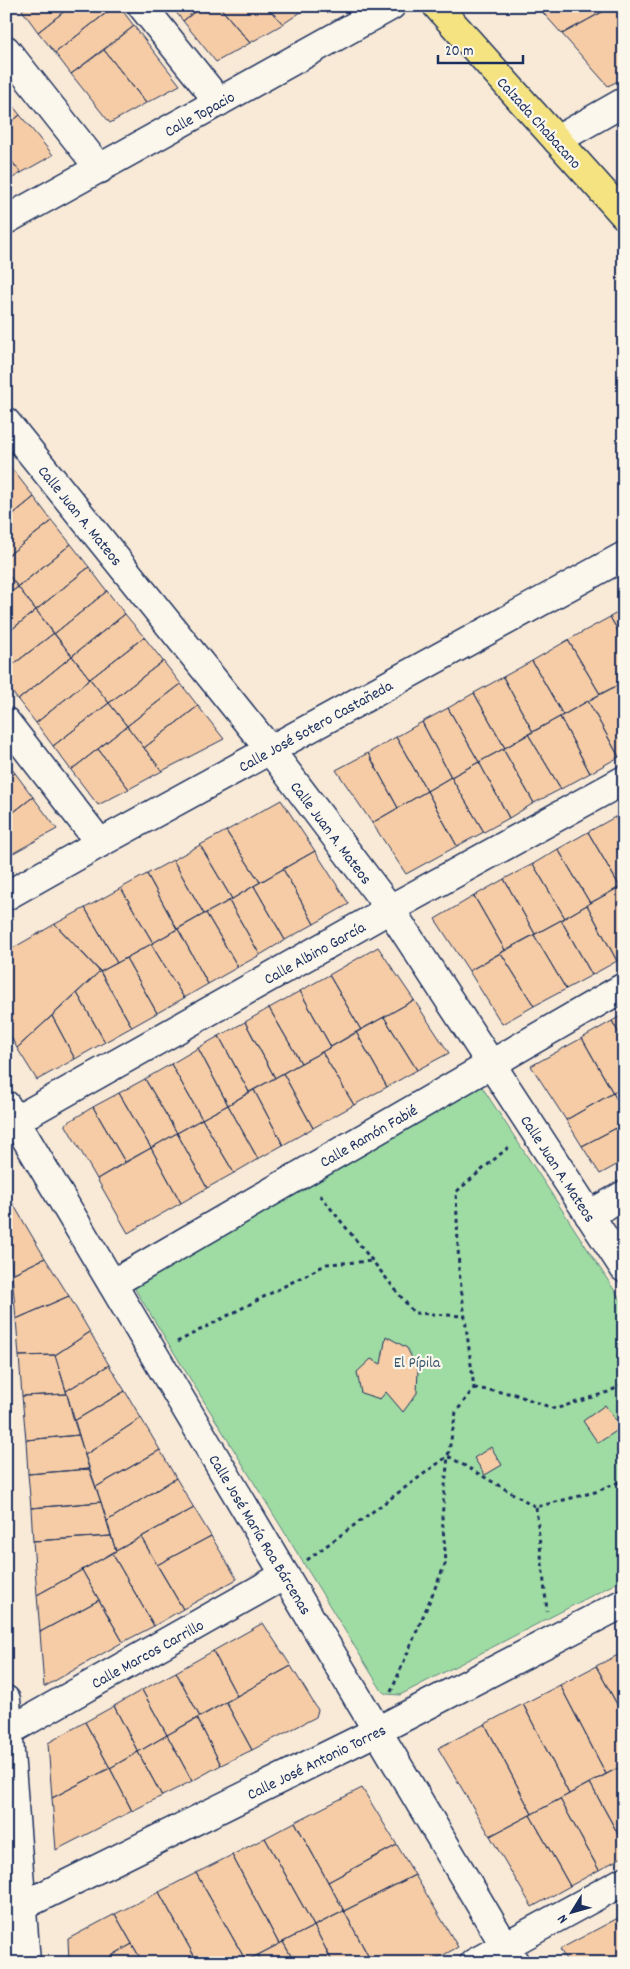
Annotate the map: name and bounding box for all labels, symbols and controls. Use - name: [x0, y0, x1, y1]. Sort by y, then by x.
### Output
- scale bar: [438, 32, 522, 64]
- text: 20 m: [445, 41, 473, 63]
- street label: Calzada Chabacano: [490, 72, 586, 175]
- street label: Calle Topacio: [161, 86, 240, 144]
- street label: Calle Juan A. Mateos: [31, 461, 127, 572]
- street label: Calle José Sotero Castañeda: [235, 675, 398, 779]
- street label: Calle Juan A. Mateos: [284, 777, 377, 890]
- street label: Calle Albino García: [260, 917, 371, 992]
- street label: Calle Ramón Fabié: [316, 1100, 423, 1175]
- street label: Calle Juan A. Mateos: [514, 1111, 600, 1228]
- park label: El Pípila: [394, 1352, 441, 1375]
- street label: Calle José María Roa Bárcenas: [202, 1451, 316, 1620]
- street label: Calle Marcos Carrillo: [88, 1615, 209, 1696]
- street label: Calle José Antonio Torres: [244, 1719, 391, 1807]
- north arrow: [548, 1886, 598, 1936]
- text: N: [553, 1910, 573, 1927]

